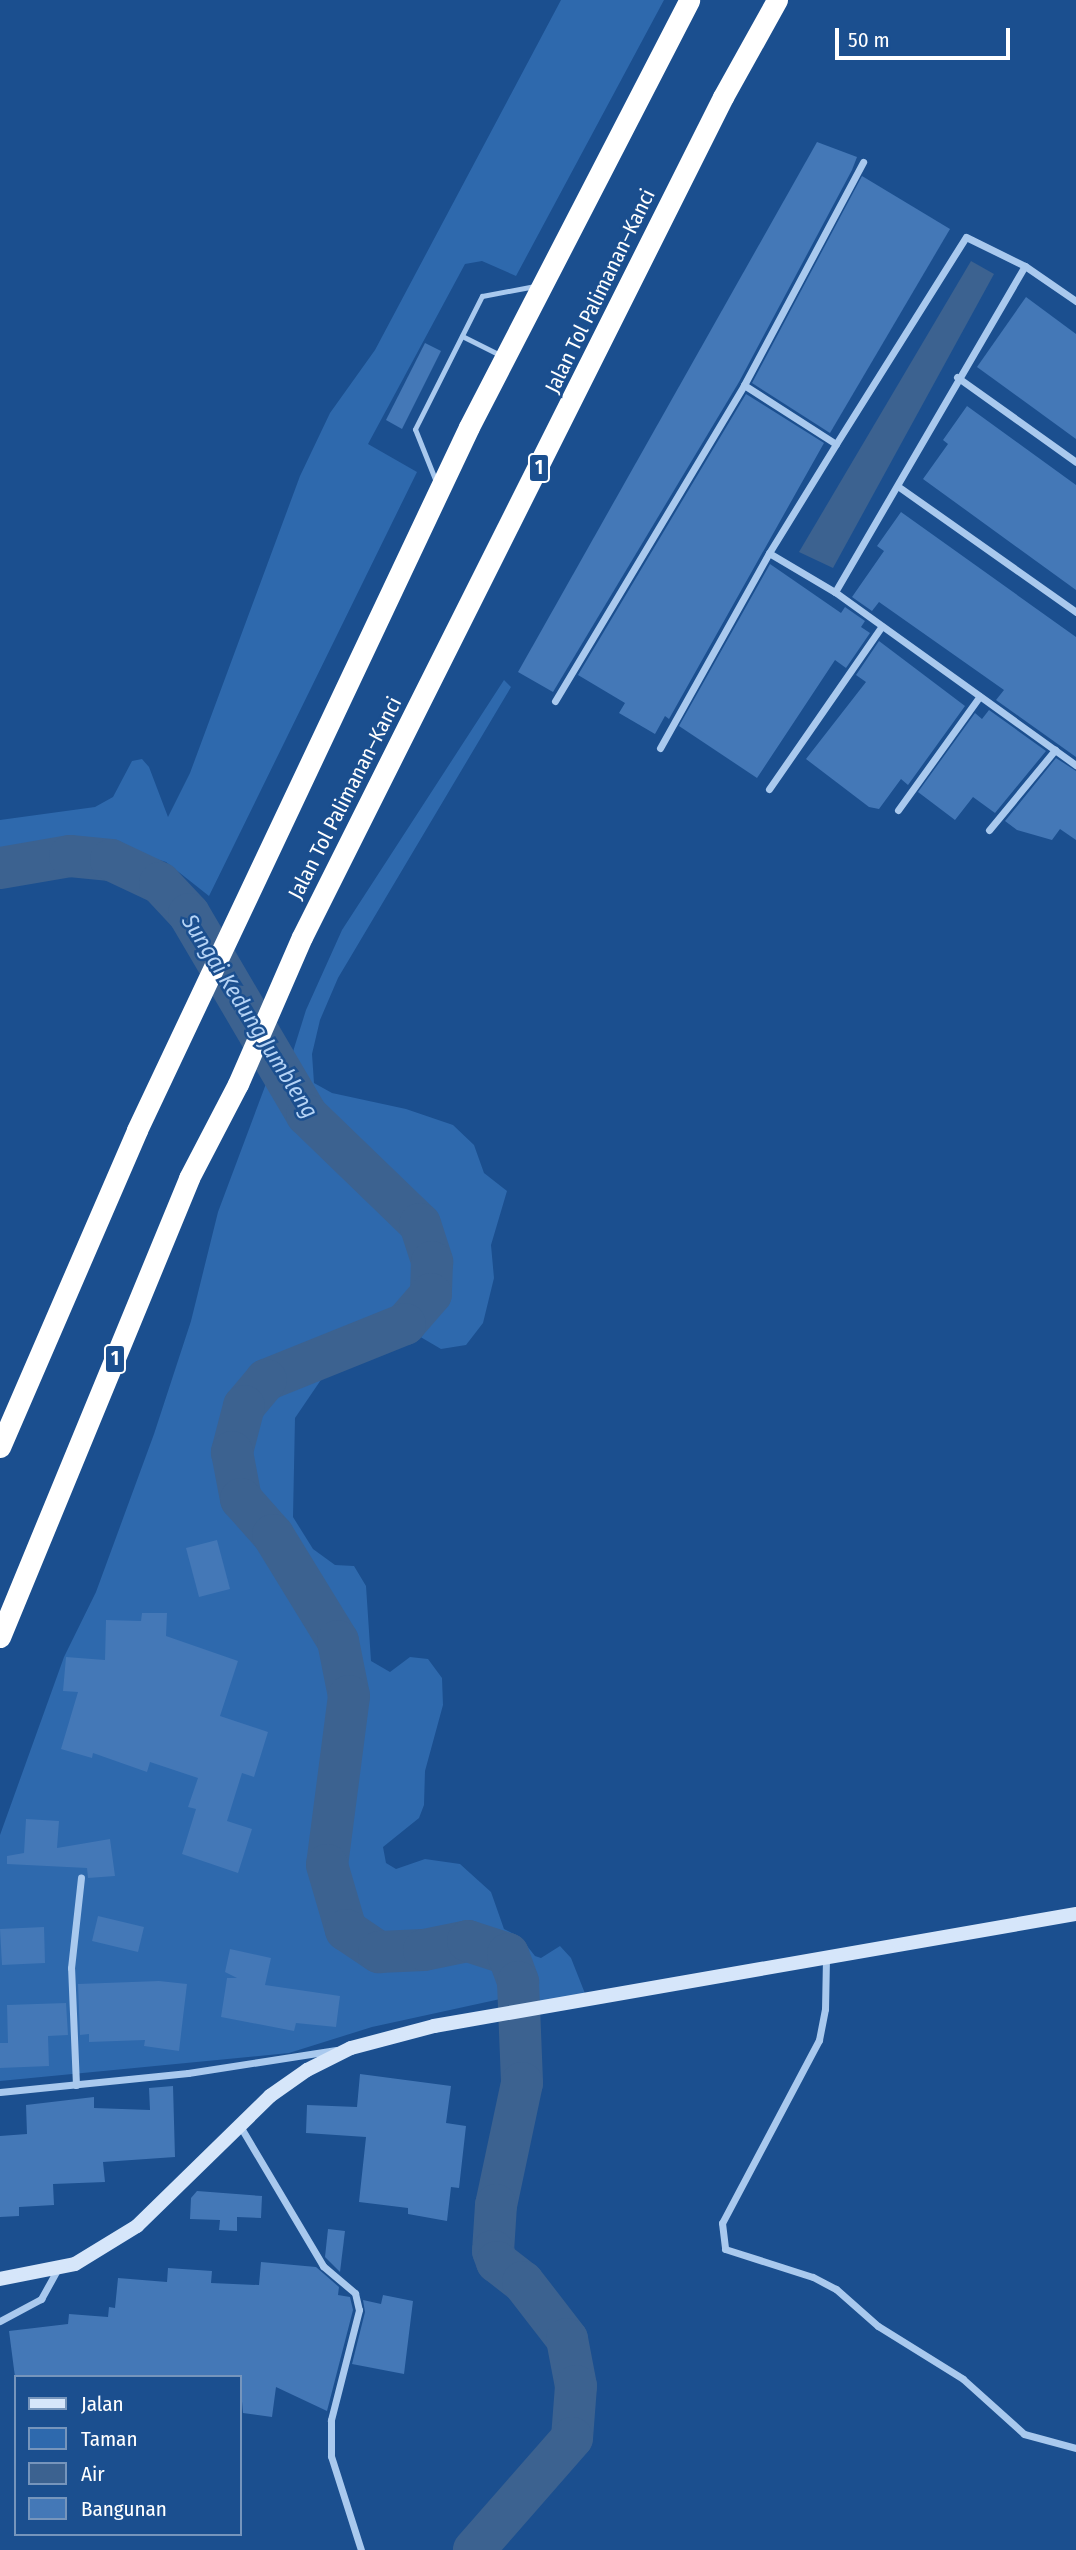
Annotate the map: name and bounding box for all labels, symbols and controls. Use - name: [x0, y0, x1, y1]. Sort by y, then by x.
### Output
- scale bar: [838, 14, 1013, 58]
- text: 50 m: [848, 27, 890, 53]
- street label: Jalan Tol Palimanan–Kanci: [540, 185, 660, 397]
- road number: 1: [527, 453, 551, 484]
- street label: Jalan Tol Palimanan–Kanci: [283, 693, 407, 903]
- water label: Sungai Kedung Jumbleng: [176, 909, 324, 1123]
- road number: 1: [103, 1344, 127, 1374]
- legend: [14, 2375, 242, 2536]
- text: Jalan: [81, 2391, 124, 2417]
- text: Taman: [81, 2426, 137, 2452]
- text: Air: [81, 2461, 105, 2487]
- text: Bangunan: [81, 2496, 167, 2522]

